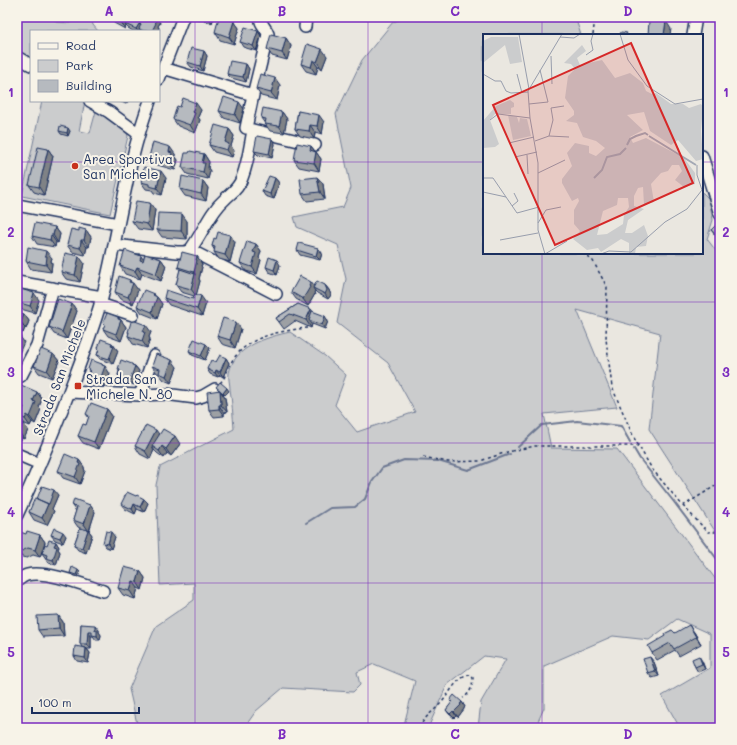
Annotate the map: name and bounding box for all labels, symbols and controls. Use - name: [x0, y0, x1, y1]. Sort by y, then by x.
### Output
- text: A: [104, 2, 114, 19]
- text: B: [278, 2, 287, 19]
- text: C: [450, 2, 460, 19]
- text: D: [623, 2, 633, 19]
- legend: [30, 30, 160, 102]
- inset map: [483, 34, 703, 254]
- text: Road: [66, 37, 96, 53]
- text: Park: [66, 57, 93, 73]
- text: Building: [66, 77, 112, 93]
- text: 1: [8, 83, 14, 100]
- text: 1: [723, 83, 729, 100]
- place label: Area Sportiva San Michele: [83, 150, 173, 182]
- marker: Area Sportiva San Michele: [70, 161, 80, 171]
- text: 2: [7, 223, 15, 240]
- text: 2: [722, 223, 730, 240]
- street label: Strada San Michele: [28, 316, 89, 438]
- text: 3: [7, 363, 15, 380]
- text: 3: [722, 363, 730, 380]
- place label: Strada San Michele N. 80: [86, 370, 172, 402]
- marker: Strada San Michele N. 80: [73, 381, 83, 391]
- text: 4: [7, 503, 15, 520]
- text: 4: [722, 503, 730, 520]
- text: 5: [7, 643, 15, 660]
- text: 5: [722, 643, 730, 660]
- scale bar: [32, 689, 139, 715]
- text: 100 m: [38, 694, 72, 710]
- text: A: [104, 725, 114, 742]
- text: B: [278, 725, 287, 742]
- text: C: [450, 725, 460, 742]
- text: D: [623, 725, 633, 742]

